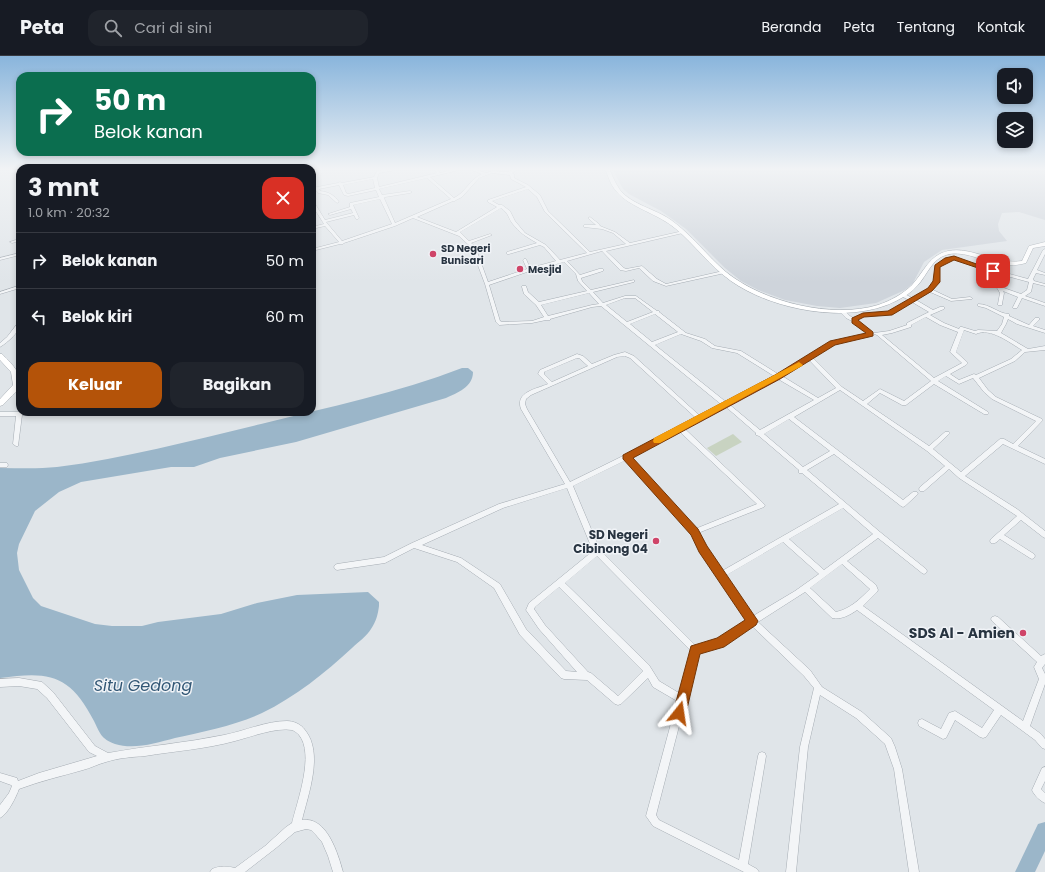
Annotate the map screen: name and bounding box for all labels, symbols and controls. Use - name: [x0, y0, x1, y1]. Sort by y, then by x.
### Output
- search box: [88, 10, 368, 46]
- text: Peta: [20, 14, 64, 41]
- icon: search: [102, 17, 124, 39]
- text: Cari di sini: [134, 17, 212, 38]
- text: Beranda: [762, 17, 821, 37]
- text: Peta: [843, 17, 875, 37]
- text: Tentang: [897, 17, 955, 37]
- text: Kontak: [977, 17, 1025, 37]
- map controls: [997, 68, 1033, 148]
- button: sound: [997, 68, 1033, 104]
- text: 50 m: [94, 81, 166, 120]
- icon: right: [28, 88, 80, 140]
- button: layers: [997, 112, 1033, 148]
- text: Belok kanan: [94, 119, 203, 144]
- text: 3 mnt: [28, 171, 99, 204]
- button: close: [262, 177, 304, 219]
- text: 1.0 km · 20:32: [28, 203, 110, 222]
- place label: SD Negeri Bunisari: [441, 241, 490, 268]
- marker: SD Negeri Bunisari: [428, 249, 438, 259]
- icon: right: [28, 250, 50, 272]
- text: Belok kanan: [62, 250, 157, 271]
- text: 50 m: [266, 250, 304, 271]
- pin: [976, 254, 1010, 288]
- icon: arrive: [982, 260, 1004, 282]
- place label: Mesjid: [528, 262, 562, 277]
- marker: Mesjid: [515, 264, 525, 274]
- icon: left: [28, 306, 50, 328]
- text: Belok kiri: [62, 306, 132, 327]
- text: 60 m: [266, 306, 304, 327]
- button: Keluar: [28, 362, 162, 408]
- button: Bagikan: [170, 362, 304, 408]
- place label: SD Negeri Cibinong 04: [573, 526, 648, 557]
- marker: SD Negeri Cibinong 04: [651, 536, 661, 546]
- place label: SDS Al - Amien: [909, 623, 1015, 643]
- marker: SDS Al - Amien: [1018, 628, 1028, 638]
- water label: Situ Gedong: [94, 674, 192, 697]
- position arrow: [658, 692, 700, 734]

